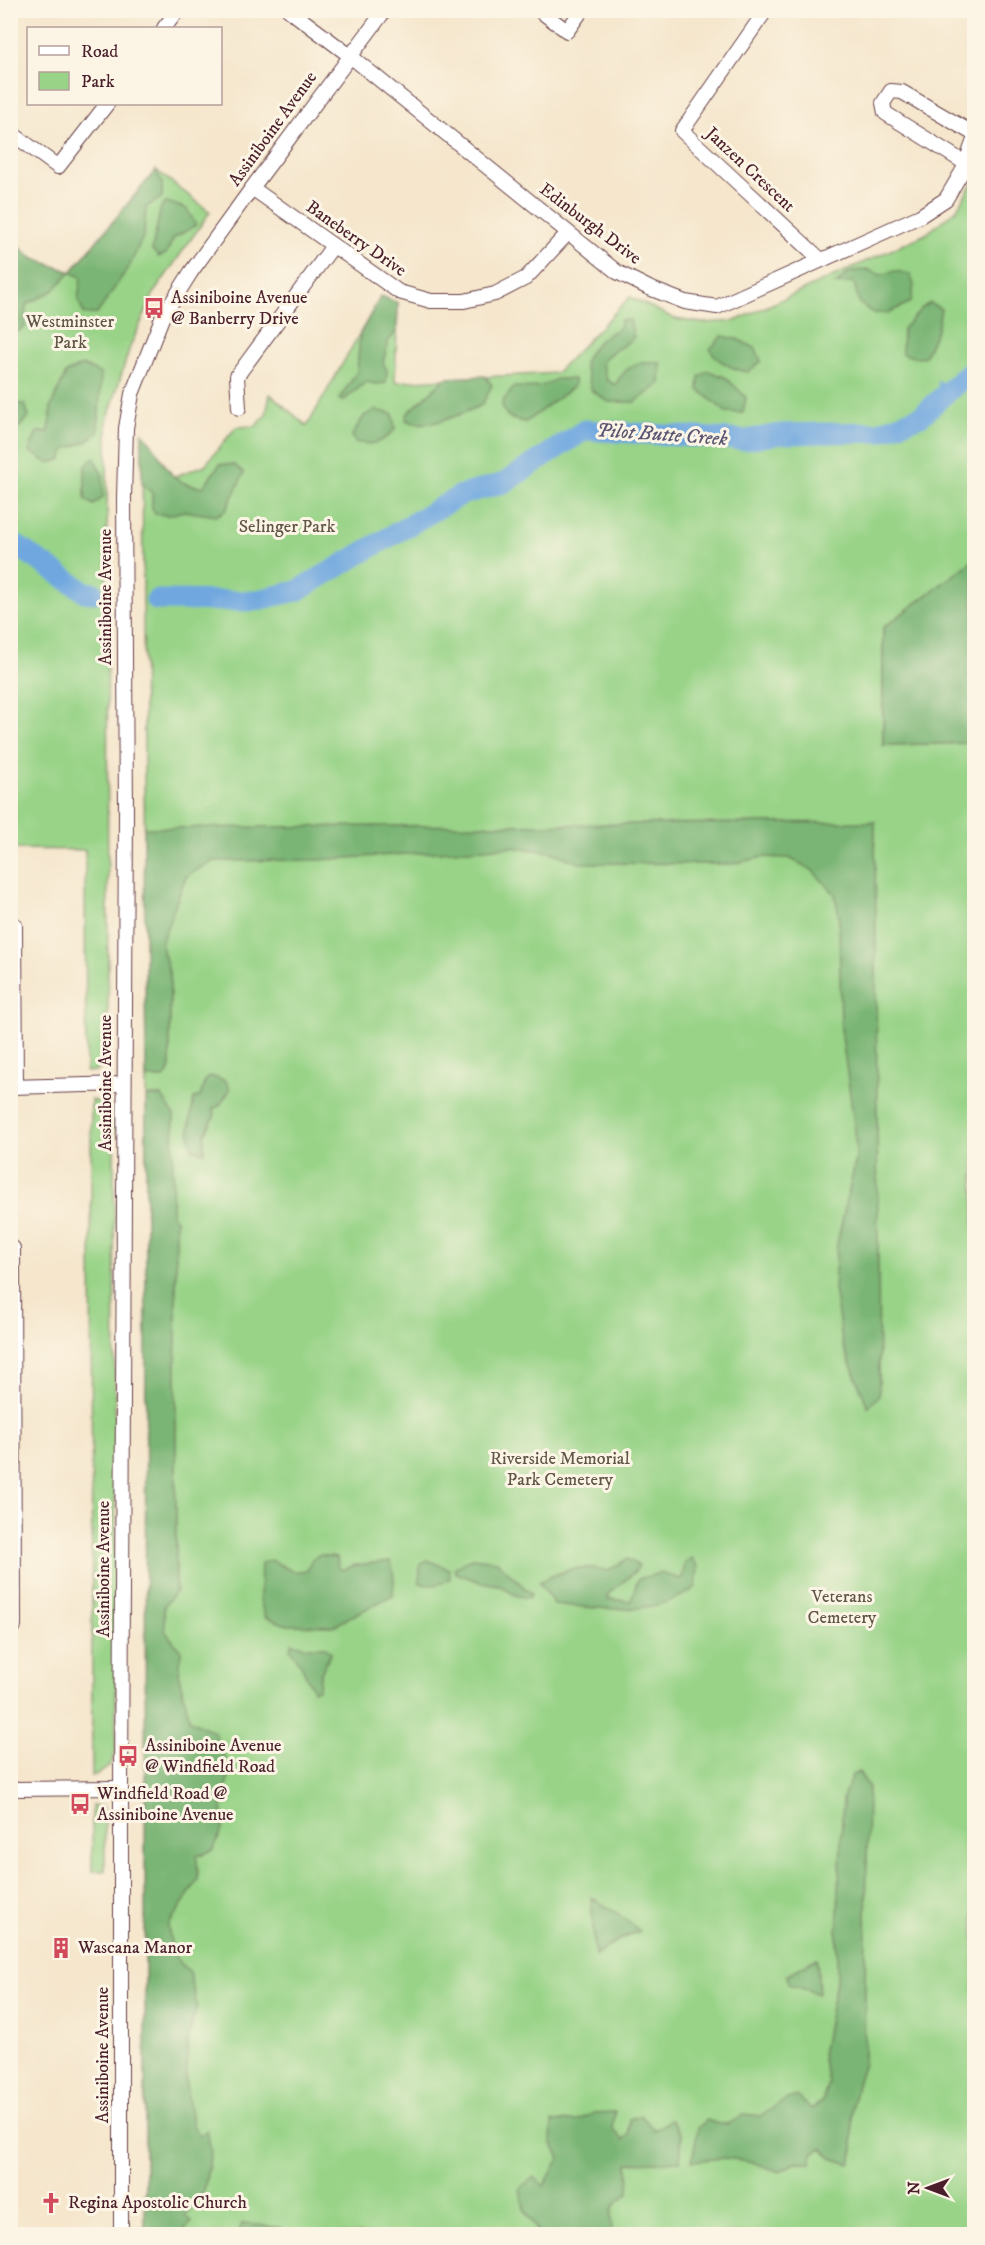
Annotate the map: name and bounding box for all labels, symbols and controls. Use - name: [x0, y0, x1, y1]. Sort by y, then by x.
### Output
- legend: [27, 27, 222, 105]
- text: Road: [81, 41, 118, 63]
- street label: Assiniboine Avenue: [224, 67, 322, 191]
- text: Park: [81, 71, 115, 93]
- street label: Janzen Crescent: [699, 121, 800, 217]
- street label: Edinburgh Drive: [535, 179, 645, 269]
- street label: Baneberry Drive: [302, 196, 410, 282]
- place label: Assiniboine Avenue @ Banberry Drive: [171, 287, 308, 330]
- bus stop icon: Assiniboine Avenue @ Banberry Drive: [142, 296, 166, 320]
- park label: Westminster Park: [25, 311, 114, 354]
- water label: Pilot Butte Creek: [596, 418, 729, 452]
- park label: Selinger Park: [239, 516, 335, 538]
- street label: Assiniboine Avenue: [95, 529, 117, 665]
- street label: Assiniboine Avenue: [95, 1015, 117, 1151]
- park label: Riverside Memorial Park Cemetery: [490, 1448, 630, 1491]
- street label: Assiniboine Avenue: [93, 1501, 115, 1637]
- park label: Veterans Cemetery: [808, 1586, 877, 1629]
- place label: Assiniboine Avenue @ Windfield Road: [145, 1735, 282, 1778]
- bus stop icon: Assiniboine Avenue @ Windfield Road: [116, 1744, 140, 1768]
- place label: Windfield Road @ Assiniboine Avenue: [96, 1783, 234, 1826]
- bus stop icon: Windfield Road @ Assiniboine Avenue: [68, 1792, 92, 1816]
- building icon: Wascana Manor: [49, 1936, 73, 1960]
- place label: Wascana Manor: [77, 1937, 193, 1959]
- street label: Assiniboine Avenue: [92, 1987, 114, 2123]
- north arrow: [898, 2158, 958, 2218]
- text: N: [904, 2181, 924, 2195]
- church icon: Regina Apostolic Church: [39, 2191, 63, 2215]
- place label: Regina Apostolic Church: [68, 2192, 247, 2214]

